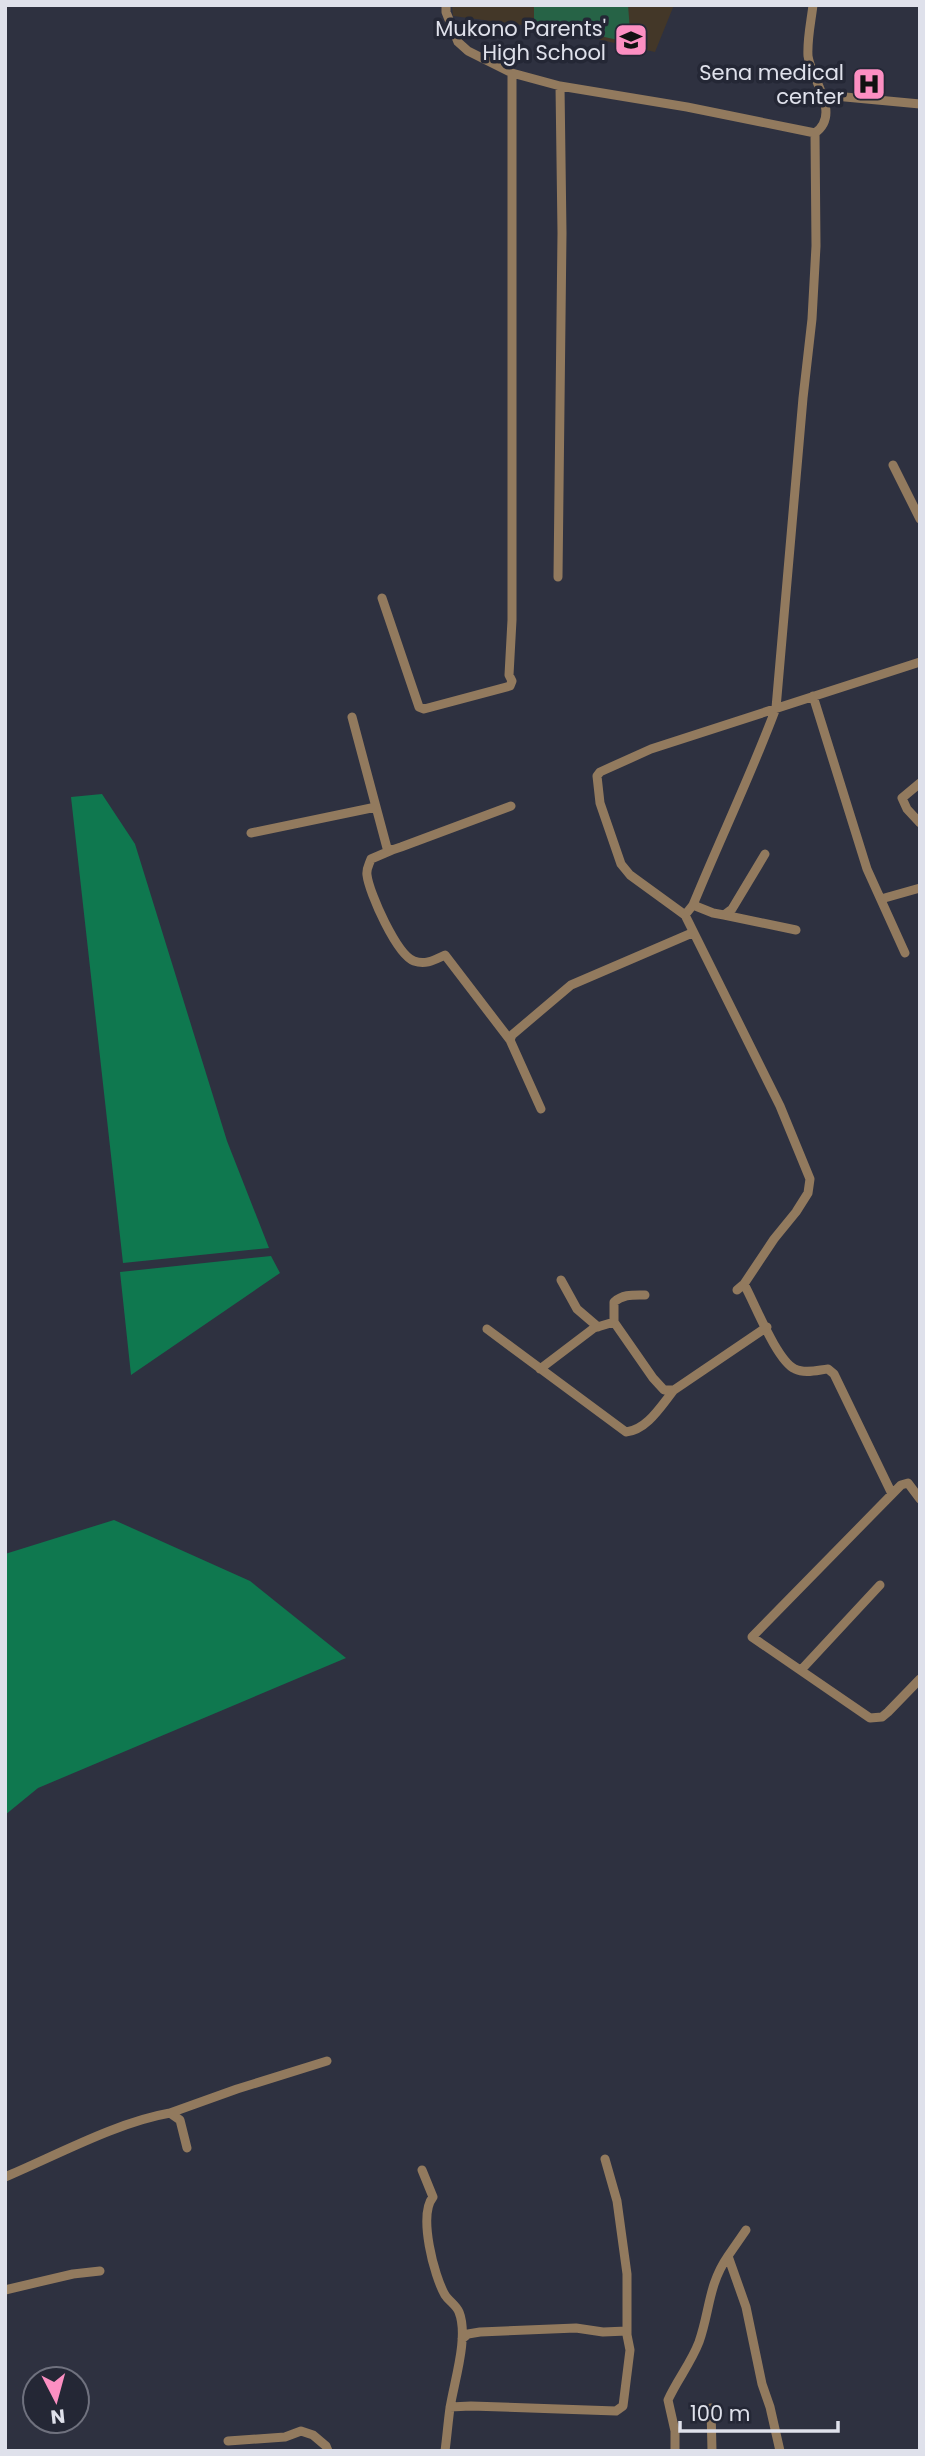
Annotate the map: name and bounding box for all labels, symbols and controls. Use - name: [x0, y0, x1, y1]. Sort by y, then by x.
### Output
- place label: Mukono Parents' High School: [435, 14, 606, 67]
- school or university icon: Mukono Parents' High School: [612, 21, 650, 59]
- place label: Sena medical center: [699, 58, 844, 111]
- hospital icon: Sena medical center: [850, 65, 888, 103]
- north arrow: [21, 2365, 91, 2435]
- scale bar: [680, 2390, 838, 2434]
- text: 100 m: [690, 2399, 750, 2428]
- text: N: [49, 2402, 66, 2431]

